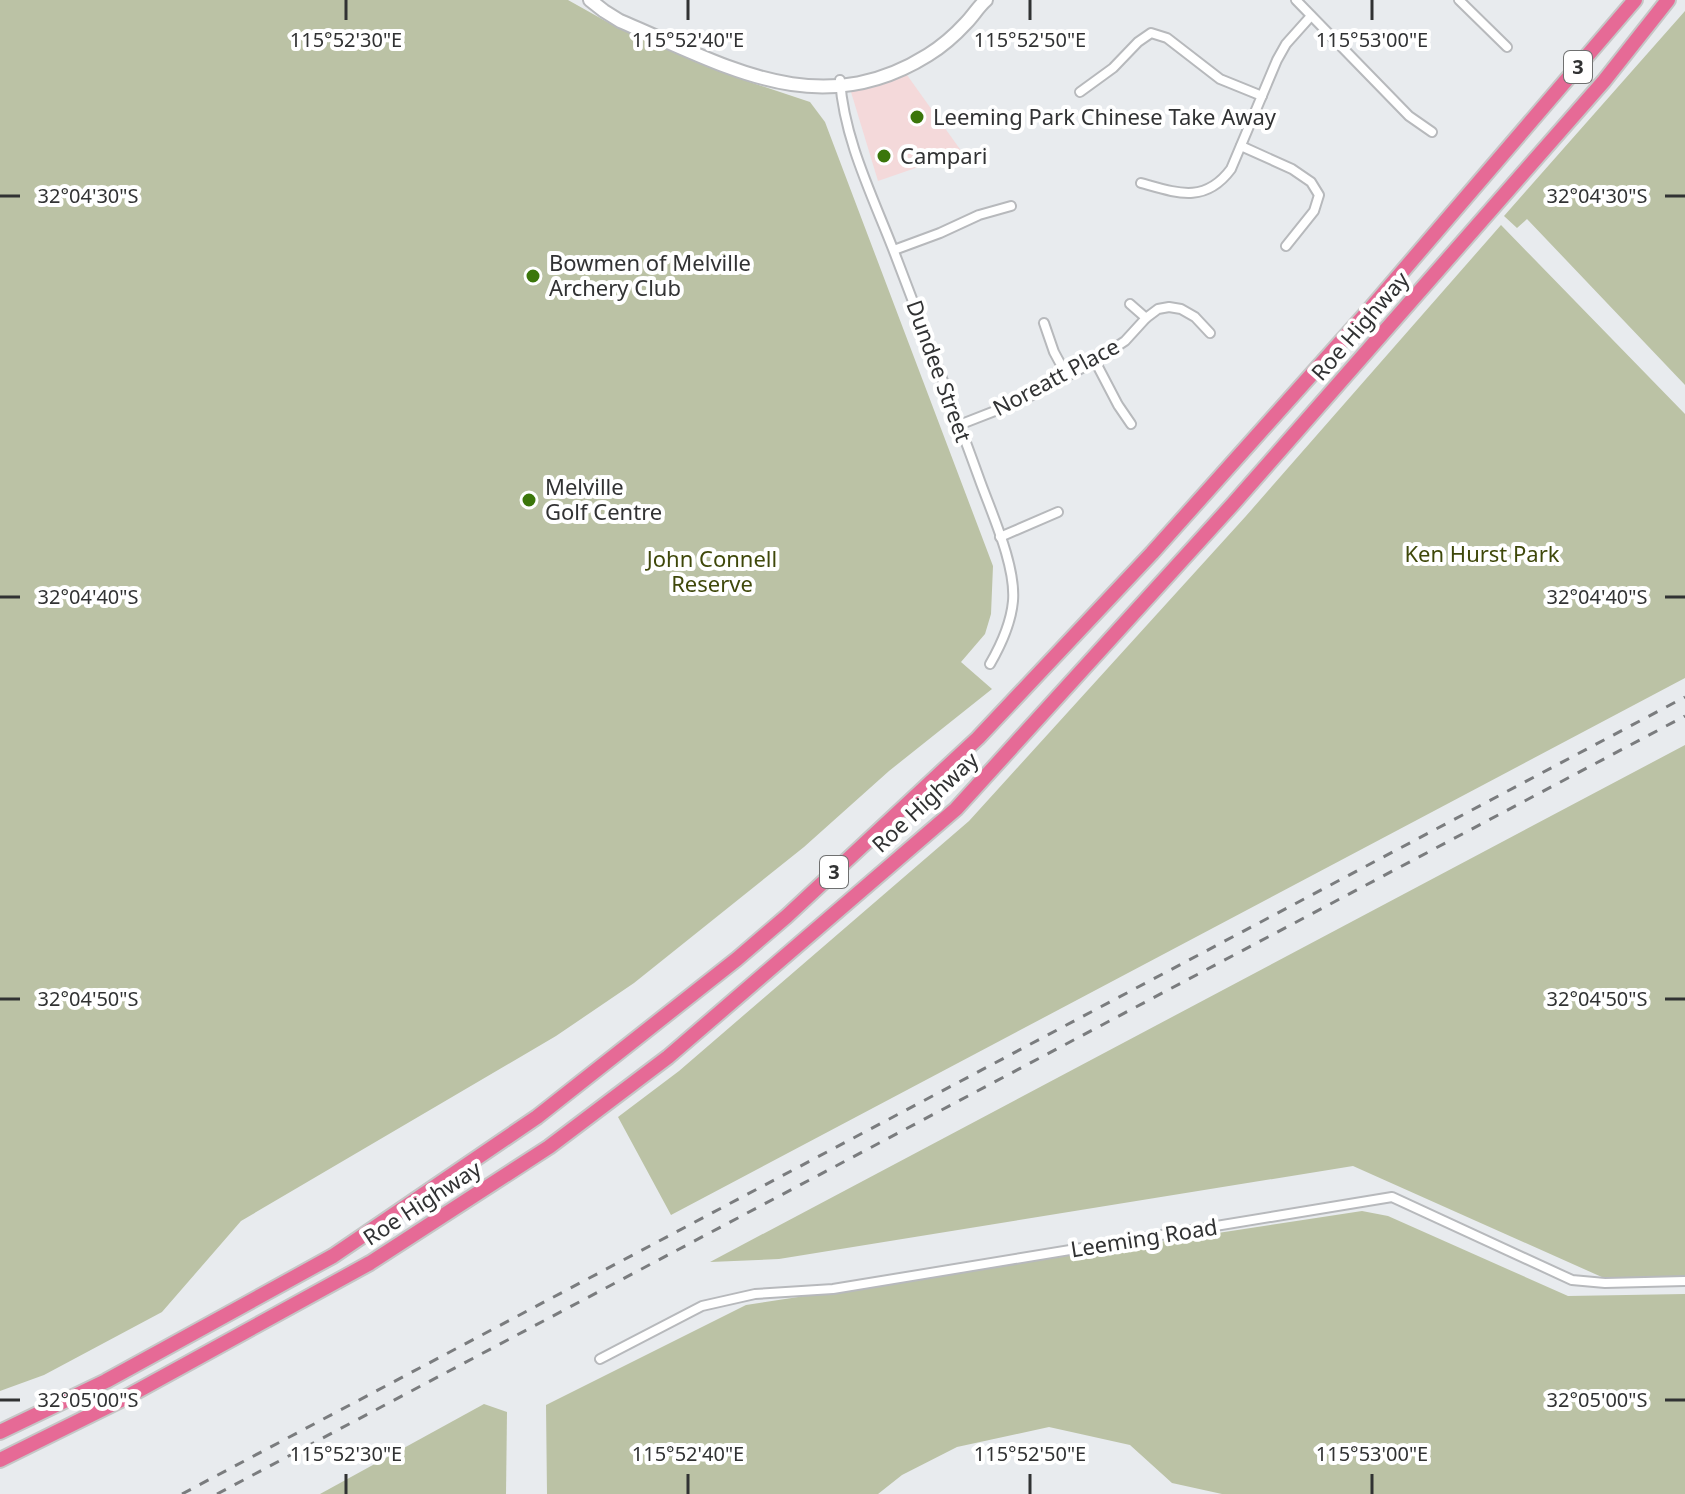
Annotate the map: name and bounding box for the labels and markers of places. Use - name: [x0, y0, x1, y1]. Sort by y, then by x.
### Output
- place label: Leeming Park Chinese Take Away: [933, 101, 1277, 131]
- marker: Leeming Park Chinese Take Away: [908, 108, 926, 126]
- place label: Campari: [900, 140, 987, 170]
- marker: Campari: [875, 147, 893, 165]
- place label: Bowmen of Melville Archery Club: [549, 247, 751, 302]
- marker: Bowmen of Melville Archery Club: [524, 267, 542, 285]
- place label: Melville Golf Centre: [545, 471, 662, 526]
- marker: Melville Golf Centre: [520, 491, 538, 509]

